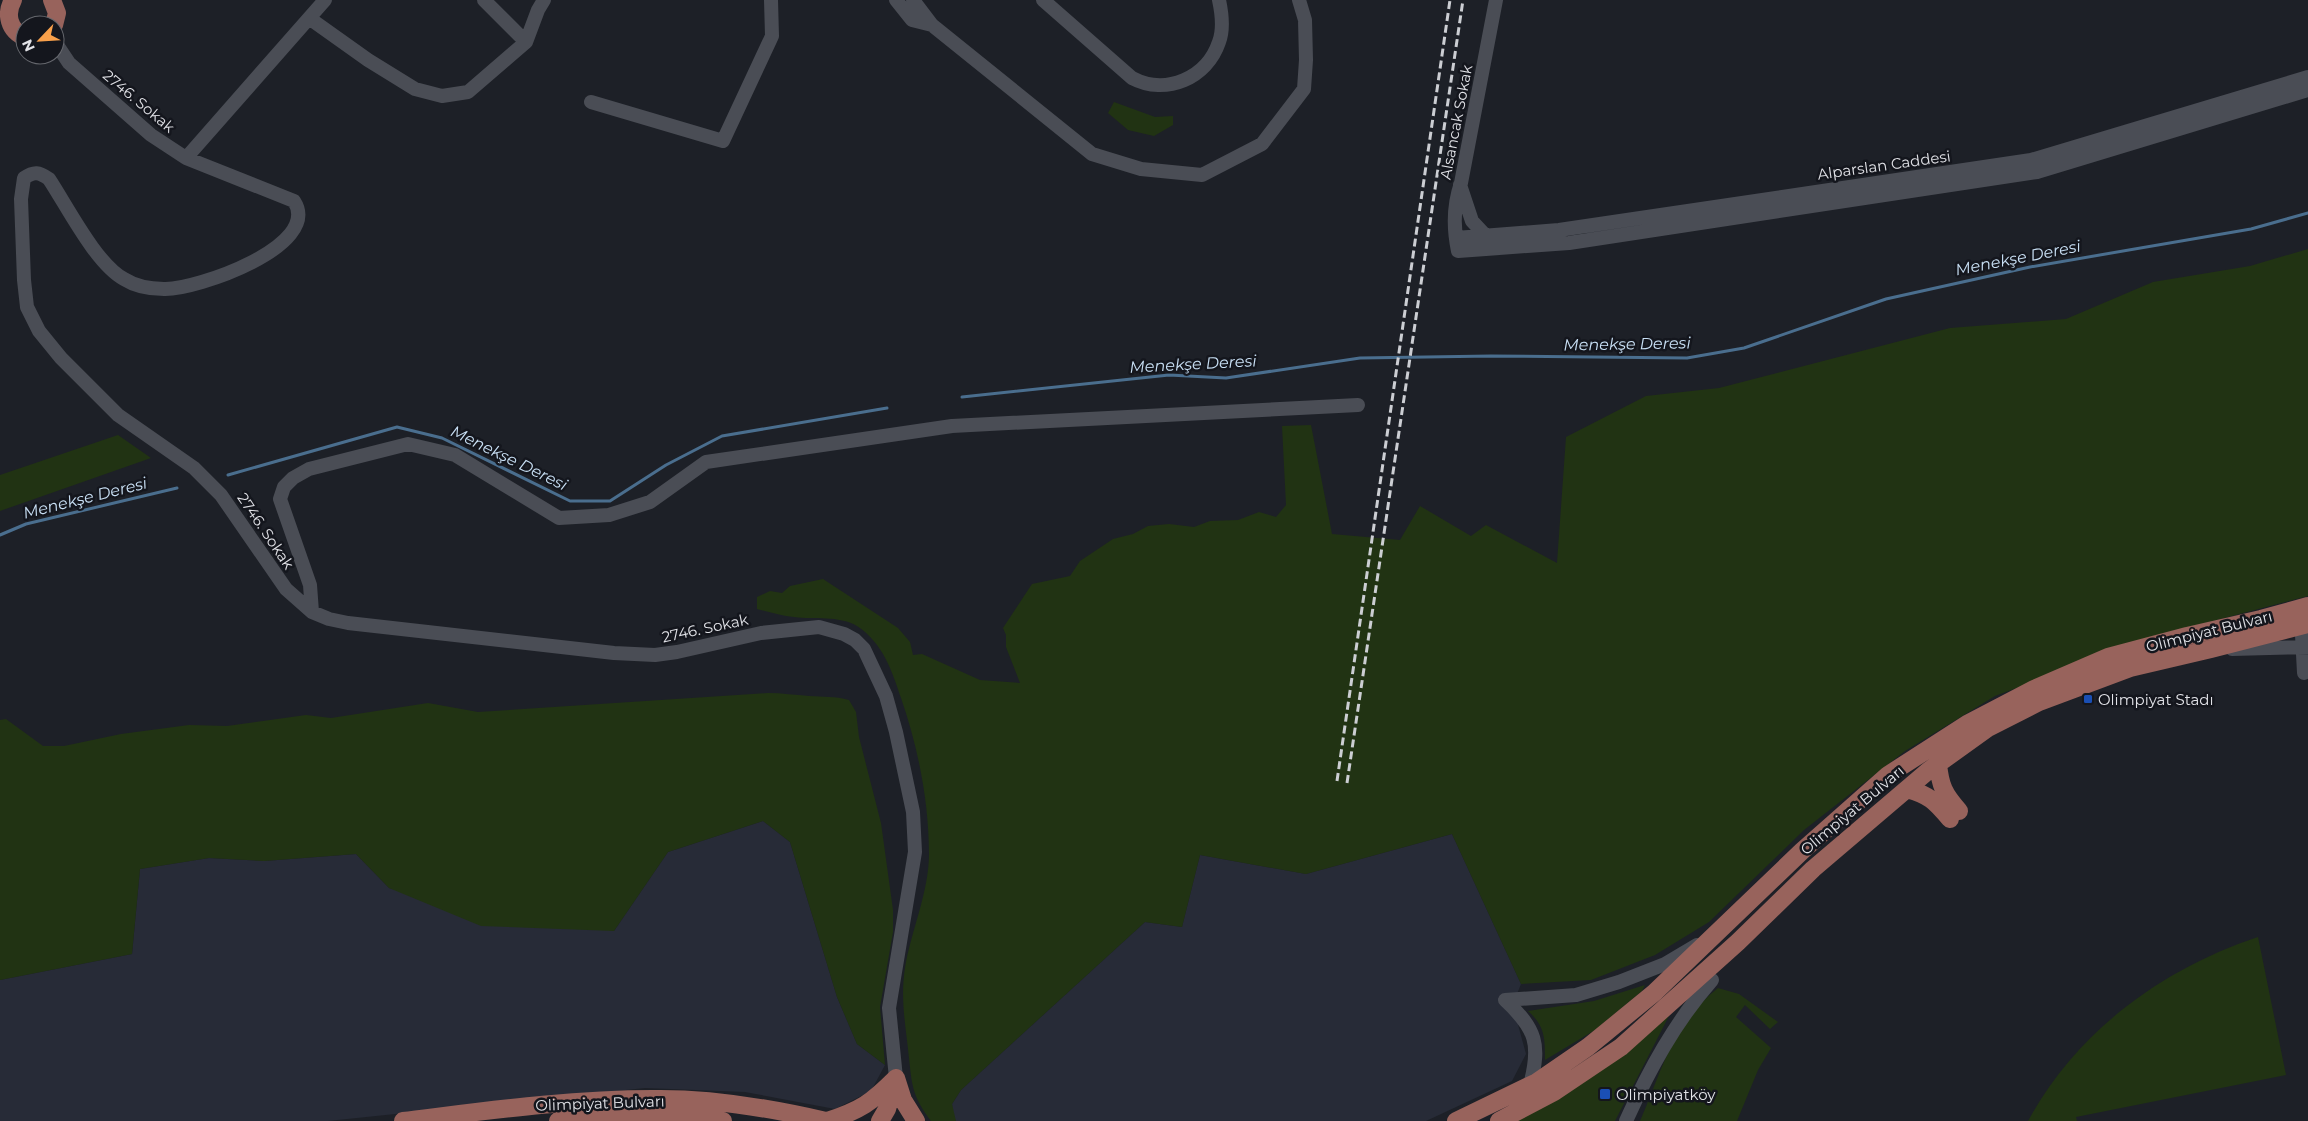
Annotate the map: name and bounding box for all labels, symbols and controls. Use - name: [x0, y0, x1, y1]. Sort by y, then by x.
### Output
- north arrow: [15, 15, 65, 65]
- text: N: [18, 37, 39, 54]
- street label: Alsancak Sokak: [1436, 63, 1476, 181]
- street label: 2746. Sokak: [99, 65, 179, 137]
- street label: Alparslan Caddesi: [1816, 146, 1952, 184]
- water label: Menekşe Deresi: [1954, 236, 2083, 279]
- water label: Menekşe Deresi: [1563, 333, 1691, 355]
- water label: Menekşe Deresi: [1129, 351, 1258, 377]
- water label: Menekşe Deresi: [448, 422, 571, 495]
- water label: Menekşe Deresi: [21, 473, 150, 523]
- street label: 2746. Sokak: [234, 489, 298, 573]
- street label: Olimpiyat Bulvarı: [2144, 606, 2274, 656]
- street label: 2746. Sokak: [660, 610, 750, 646]
- place label: Olimpiyat Stadı: [2098, 690, 2214, 709]
- marker: Olimpiyat Stadı: [2082, 693, 2094, 705]
- street label: Olimpiyat Bulvarı: [1796, 761, 1908, 859]
- place label: Olimpiyatköy: [1616, 1085, 1716, 1104]
- marker: Olimpiyatköy: [1598, 1087, 1612, 1101]
- street label: Olimpiyat Bulvarı: [535, 1091, 665, 1115]

